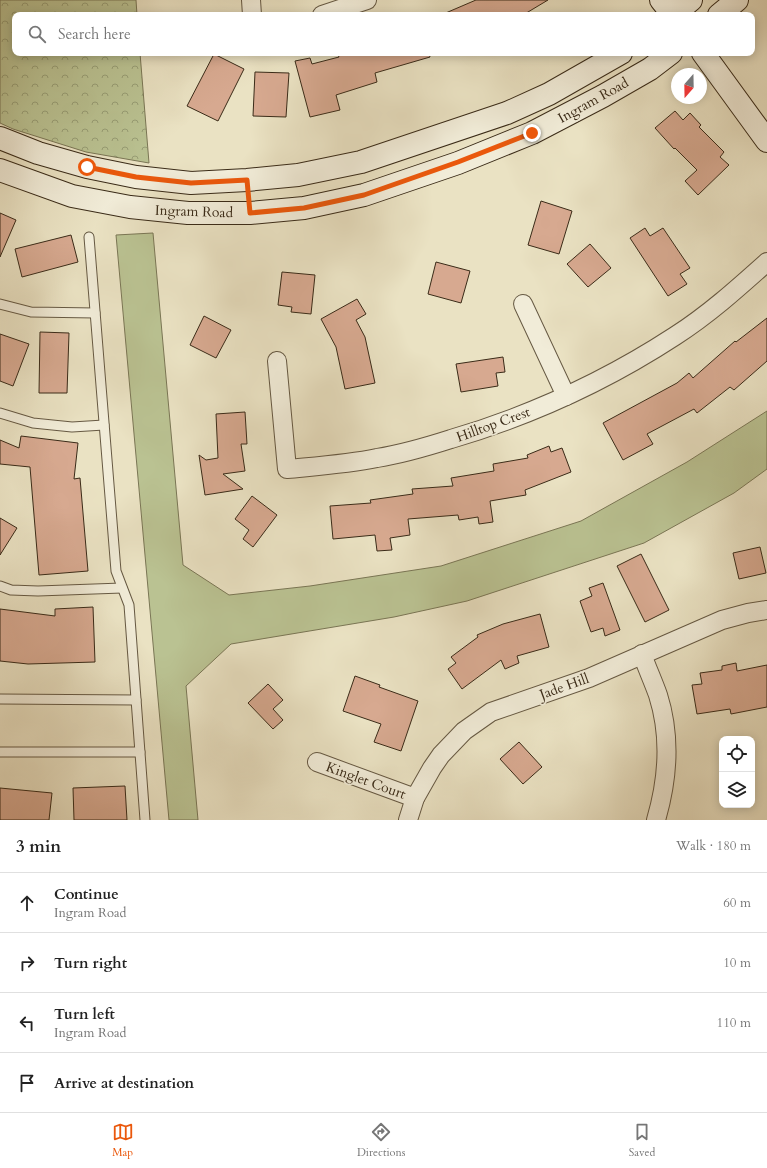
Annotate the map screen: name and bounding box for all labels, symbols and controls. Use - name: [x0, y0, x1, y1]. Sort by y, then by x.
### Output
- search box: [12, 12, 755, 56]
- icon: search: [26, 23, 48, 45]
- text: Search here: [58, 24, 131, 44]
- north arrow: [671, 68, 707, 104]
- street label: Ingram Road: [554, 73, 632, 128]
- route end: [523, 124, 541, 142]
- route start: [78, 158, 96, 176]
- street label: Ingram Road: [155, 201, 234, 222]
- street label: Hilltop Crest: [454, 402, 533, 447]
- street label: Jade Hill: [535, 669, 592, 705]
- map controls: [719, 736, 755, 808]
- button: locate: [719, 736, 755, 772]
- street label: Kinglet Court: [323, 757, 409, 804]
- button: layers: [719, 772, 755, 808]
- text: 3 min: [16, 835, 61, 858]
- text: Walk · 180 m: [676, 837, 751, 855]
- text: Continue: [54, 884, 119, 904]
- icon: ahead: [16, 892, 38, 914]
- text: 60 m: [723, 894, 751, 912]
- text: Ingram Road: [54, 904, 127, 922]
- icon: right: [16, 952, 38, 974]
- text: Turn right: [54, 953, 127, 973]
- text: 10 m: [723, 954, 751, 972]
- text: Turn left: [54, 1004, 115, 1024]
- icon: left: [16, 1012, 38, 1034]
- text: 110 m: [717, 1014, 751, 1032]
- text: Ingram Road: [54, 1024, 127, 1042]
- icon: arrive: [16, 1072, 38, 1094]
- text: Arrive at destination: [54, 1073, 194, 1093]
- tab: Map: [112, 1121, 134, 1160]
- tab: Directions: [357, 1121, 405, 1160]
- tab: Saved: [629, 1121, 655, 1160]

